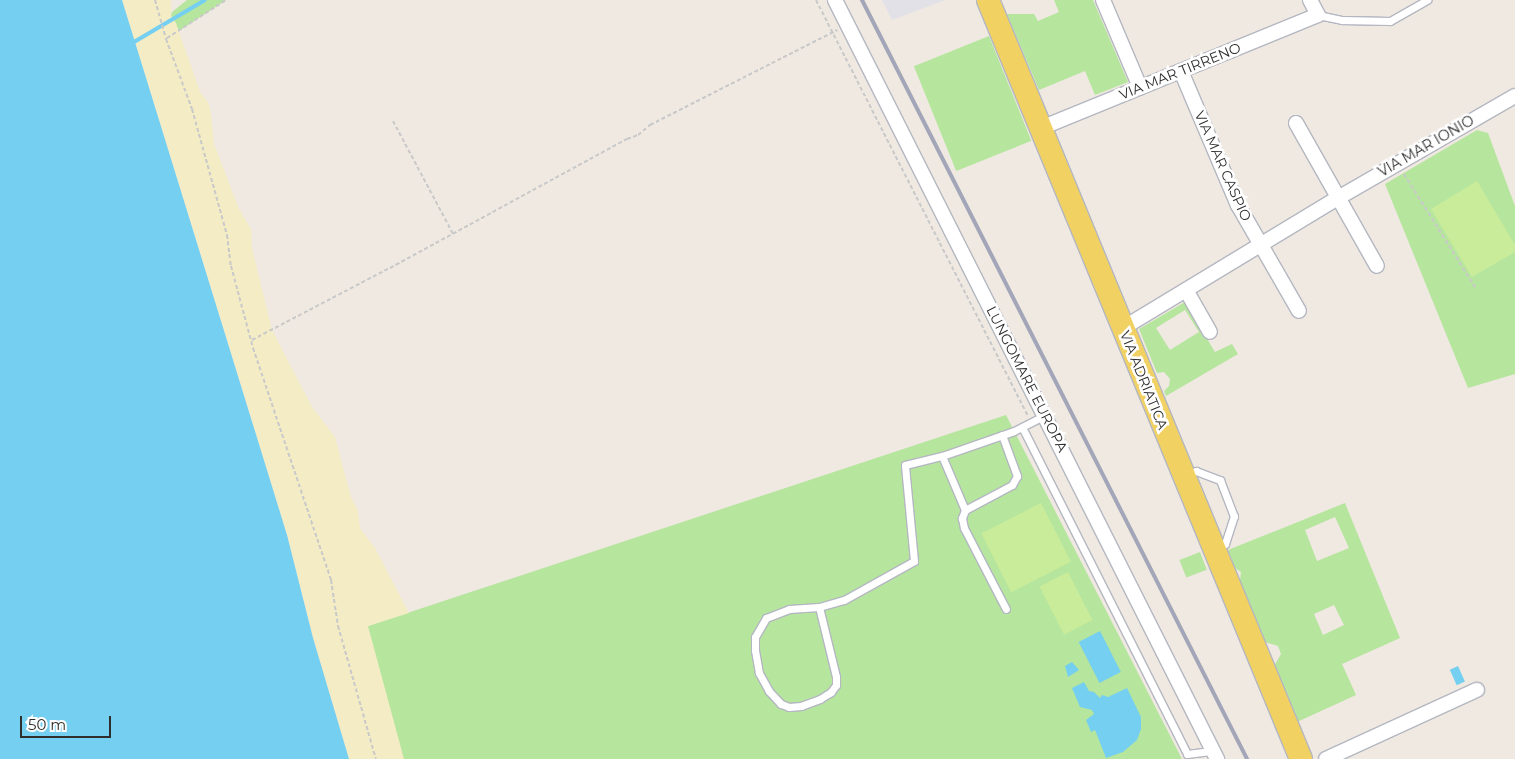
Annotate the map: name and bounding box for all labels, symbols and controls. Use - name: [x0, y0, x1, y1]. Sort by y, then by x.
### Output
- street label: VIA MAR TIRRENO: [1117, 39, 1243, 103]
- street label: VIA MAR CASPIO: [1191, 108, 1255, 224]
- street label: VIA MAR IONIO: [1375, 112, 1477, 180]
- street label: LUNGOMARE EUROPA: [983, 303, 1071, 455]
- street label: VIA ADRIATICA: [1117, 328, 1171, 432]
- scale bar: [22, 706, 114, 738]
- text: 50 m: [28, 715, 66, 734]

